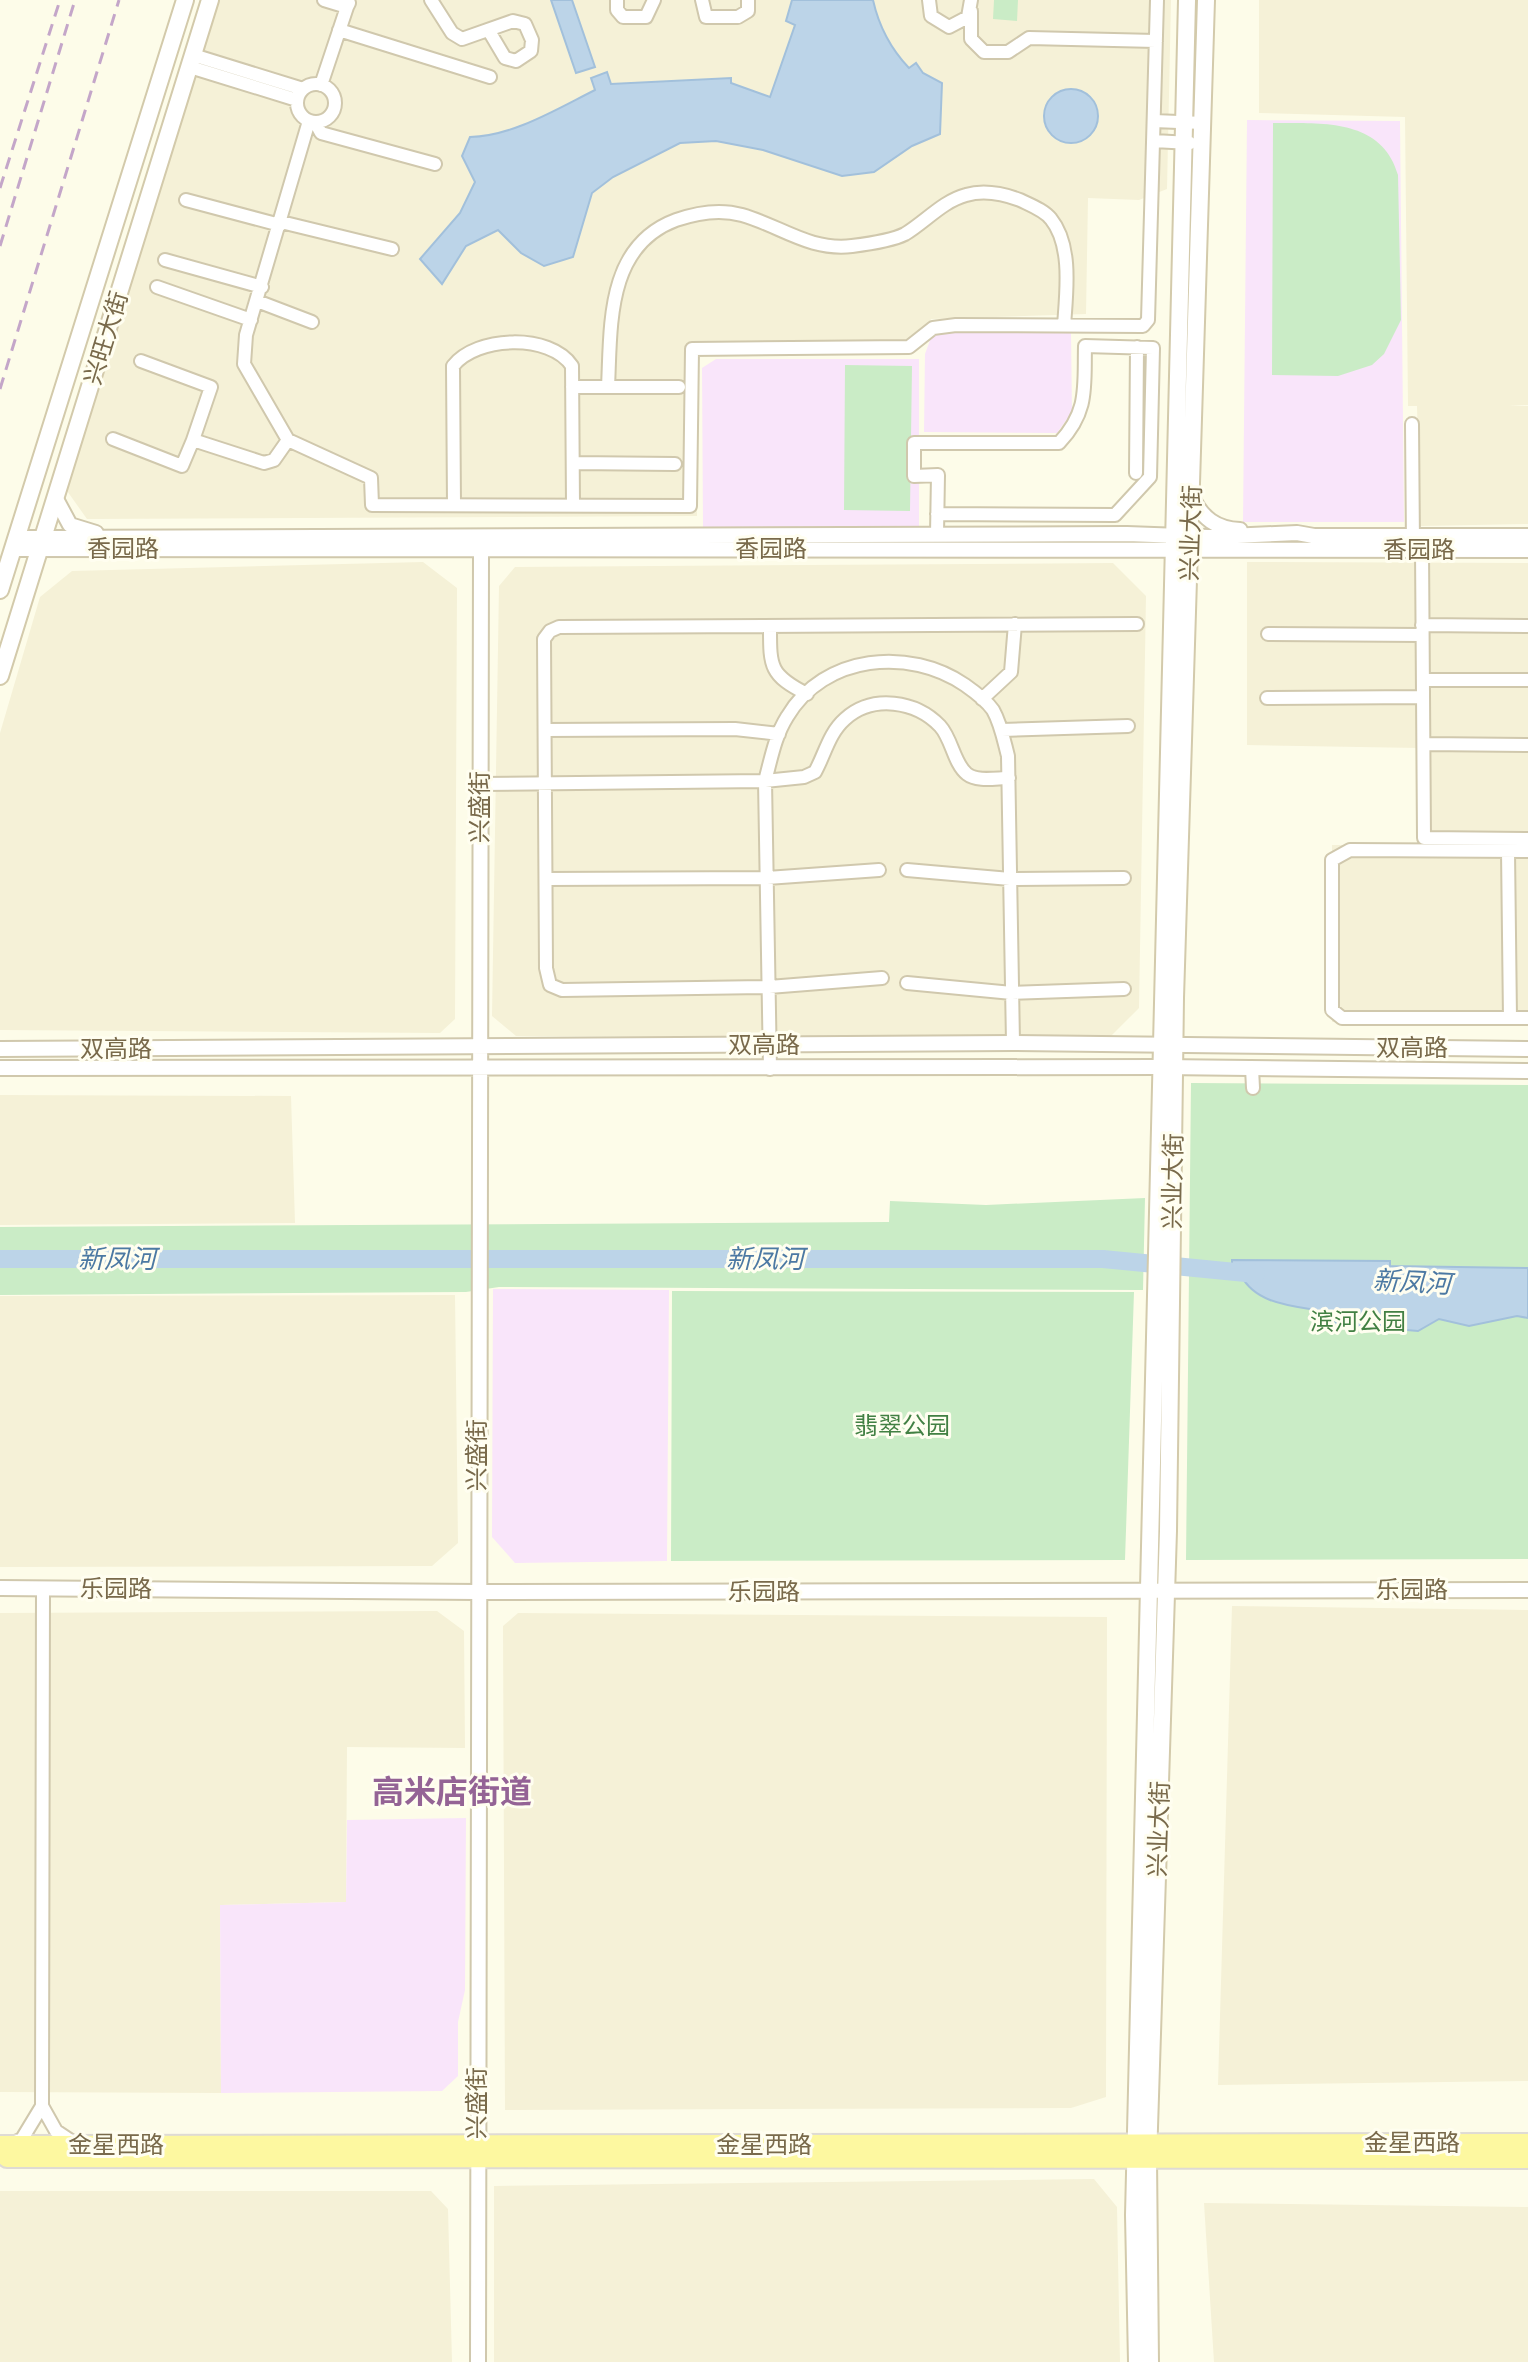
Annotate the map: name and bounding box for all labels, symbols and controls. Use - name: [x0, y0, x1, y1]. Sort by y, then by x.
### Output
- street label: 兴旺大街: [78, 288, 132, 388]
- street label: 兴业大街: [1174, 485, 1206, 581]
- street label: 香园路: [87, 534, 159, 562]
- street label: 香园路: [735, 534, 807, 562]
- street label: 香园路: [1383, 535, 1455, 563]
- street label: 兴盛街: [465, 771, 493, 843]
- street label: 双高路: [728, 1030, 800, 1058]
- street label: 双高路: [1376, 1033, 1448, 1061]
- street label: 双高路: [80, 1034, 152, 1062]
- street label: 兴业大街: [1157, 1133, 1187, 1229]
- water label: 新凤河: [78, 1243, 161, 1274]
- water label: 新凤河: [726, 1243, 809, 1274]
- water label: 新凤河: [1372, 1264, 1457, 1299]
- park label: 滨河公园: [1310, 1307, 1406, 1335]
- park label: 翡翠公园: [854, 1411, 950, 1439]
- street label: 兴盛街: [462, 1419, 490, 1491]
- street label: 乐园路: [80, 1574, 152, 1602]
- street label: 乐园路: [1376, 1575, 1448, 1603]
- street label: 乐园路: [728, 1577, 800, 1605]
- district label: 高米店街道: [372, 1773, 532, 1810]
- street label: 兴业大街: [1142, 1781, 1174, 1877]
- street label: 兴盛街: [462, 2067, 490, 2139]
- street label: 金星西路: [1364, 2128, 1460, 2156]
- street label: 金星西路: [68, 2130, 164, 2158]
- street label: 金星西路: [716, 2130, 812, 2158]

